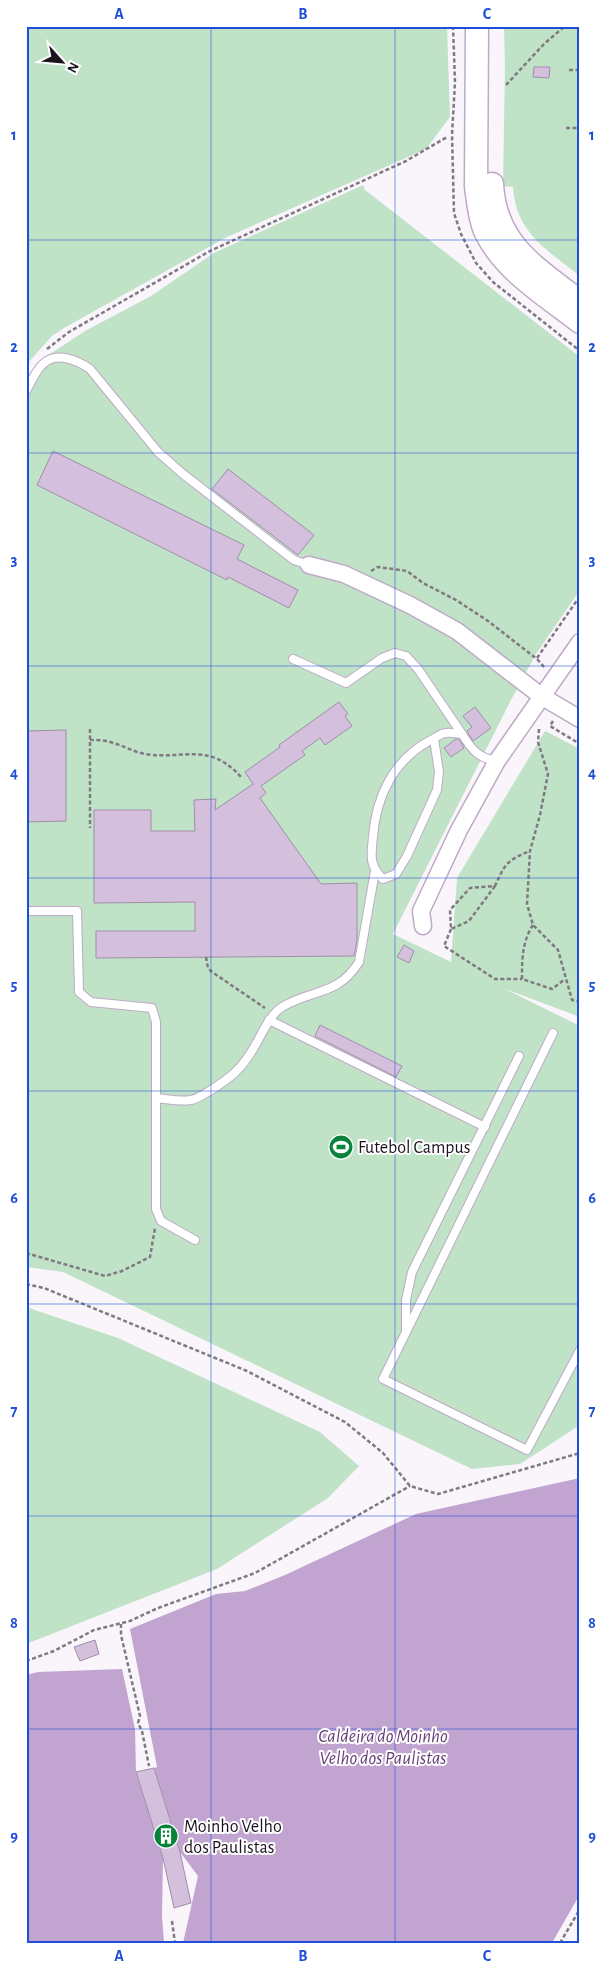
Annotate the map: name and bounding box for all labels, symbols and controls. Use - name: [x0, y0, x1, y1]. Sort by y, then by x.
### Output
- text: A: [114, 6, 124, 22]
- text: B: [298, 6, 308, 22]
- text: C: [483, 6, 492, 22]
- north arrow: [38, 38, 88, 88]
- text: N: [64, 60, 81, 75]
- text: 1: [11, 127, 17, 143]
- text: 1: [589, 127, 595, 143]
- text: 2: [10, 339, 18, 355]
- text: 2: [588, 339, 596, 355]
- text: 3: [11, 552, 18, 568]
- text: 3: [589, 552, 596, 568]
- text: 4: [10, 765, 18, 781]
- text: 4: [588, 765, 596, 781]
- text: 5: [11, 977, 18, 993]
- text: 5: [589, 977, 596, 993]
- sports icon: Futebol Campus: [328, 1134, 354, 1160]
- place label: Futebol Campus: [358, 1139, 470, 1157]
- text: 6: [10, 1190, 18, 1206]
- text: 6: [588, 1190, 596, 1206]
- text: 7: [11, 1403, 18, 1419]
- text: 7: [589, 1403, 596, 1419]
- text: 8: [10, 1615, 18, 1631]
- text: 8: [588, 1615, 596, 1631]
- water label: Caldeira do Moinho Velho dos Paulistas: [318, 1727, 448, 1768]
- place label: Moinho Velho dos Paulistas: [184, 1818, 282, 1857]
- building icon: Moinho Velho dos Paulistas: [153, 1823, 179, 1849]
- text: 9: [10, 1828, 18, 1844]
- text: 9: [588, 1828, 596, 1844]
- text: A: [114, 1948, 124, 1964]
- text: B: [298, 1948, 308, 1964]
- text: C: [483, 1948, 492, 1964]

